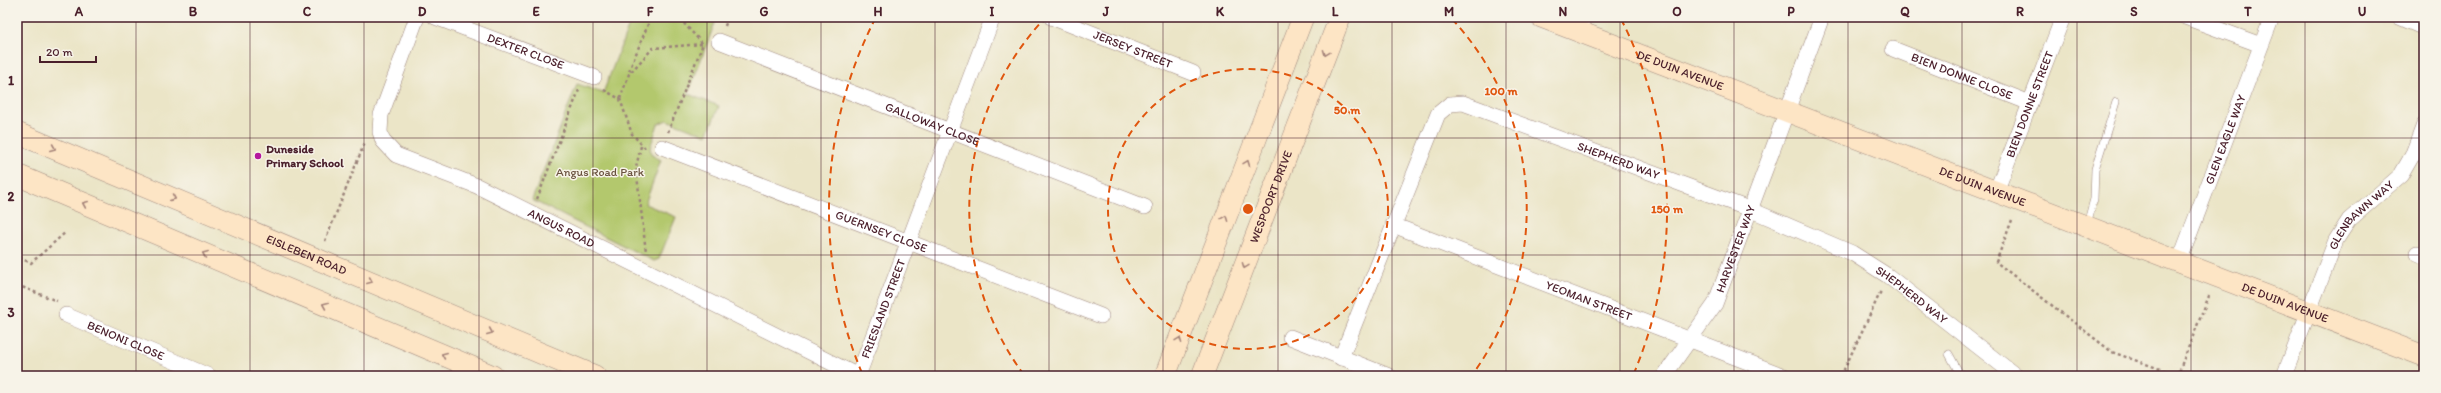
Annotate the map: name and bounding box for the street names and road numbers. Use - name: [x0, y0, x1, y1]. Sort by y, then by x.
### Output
- street label: JERSEY STREET: [1091, 27, 1175, 71]
- street label: DEXTER CLOSE: [485, 30, 567, 72]
- street label: DE DUIN AVENUE: [1635, 47, 1726, 94]
- street label: BIEN DONNE STREET: [2003, 49, 2056, 159]
- street label: BIEN DONNE CLOSE: [1909, 50, 2015, 103]
- street label: GLEN EAGLE WAY: [2202, 93, 2249, 186]
- street label: GALLOWAY CLOSE: [883, 99, 982, 149]
- street label: SHEPHERD WAY: [1575, 139, 1662, 182]
- street label: WESPOORT DRIVE: [1247, 148, 1295, 245]
- street label: DE DUIN AVENUE: [1937, 164, 2028, 210]
- street label: GLENBAWN WAY: [2326, 177, 2397, 252]
- street label: HARVESTER WAY: [1713, 203, 1758, 295]
- street label: ANGUS ROAD: [526, 206, 597, 251]
- street label: GUERNSEY CLOSE: [833, 207, 929, 256]
- street label: EISLEBEN ROAD: [264, 232, 349, 278]
- street label: FRIESLAND STREET: [858, 257, 908, 360]
- street label: SHEPHERD WAY: [1873, 263, 1950, 327]
- street label: YEOMAN STREET: [1544, 278, 1634, 324]
- street label: DE DUIN AVENUE: [2240, 280, 2331, 326]
- street label: BENONI CLOSE: [85, 318, 167, 363]

